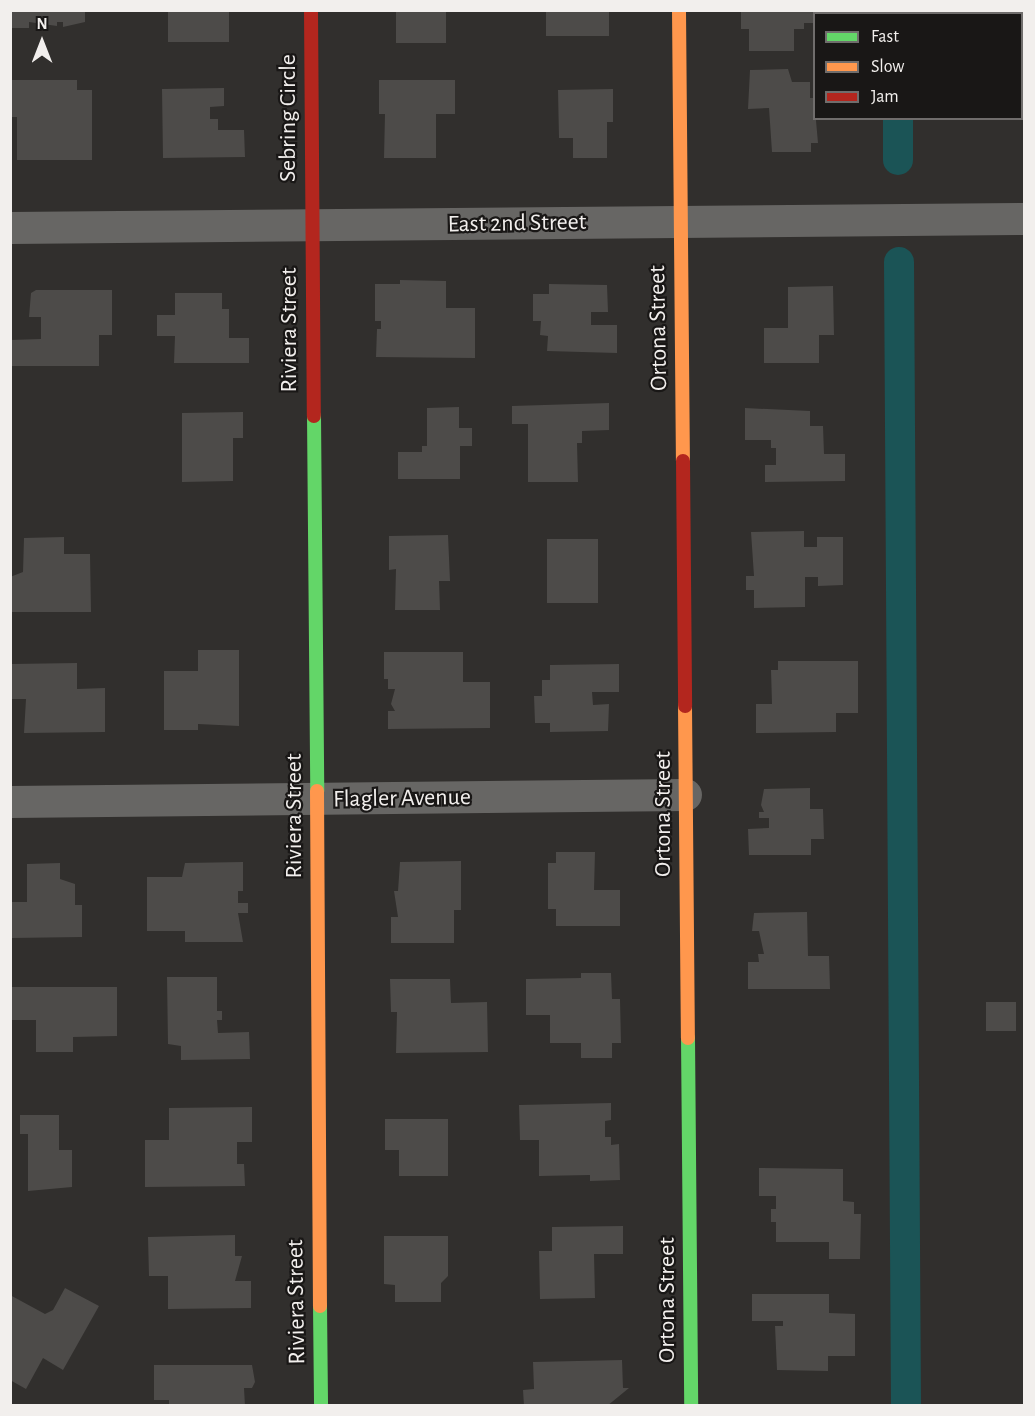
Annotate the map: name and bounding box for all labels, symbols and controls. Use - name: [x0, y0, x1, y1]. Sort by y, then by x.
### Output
- north arrow: [12, 12, 72, 72]
- legend: [813, 12, 1023, 120]
- text: N: [36, 16, 48, 32]
- text: Fast: [871, 28, 899, 46]
- street label: Sebring Circle: [275, 54, 303, 182]
- text: Slow: [871, 58, 904, 76]
- text: Jam: [871, 88, 899, 106]
- street label: East 2nd Street: [447, 208, 587, 240]
- street label: Ortona Street: [644, 265, 674, 391]
- street label: Riviera Street: [276, 267, 304, 393]
- street label: Ortona Street: [650, 751, 678, 877]
- street label: Riviera Street: [281, 753, 309, 879]
- street label: Flagler Avenue: [333, 783, 471, 815]
- street label: Ortona Street: [654, 1237, 682, 1363]
- street label: Riviera Street: [282, 1239, 312, 1365]

